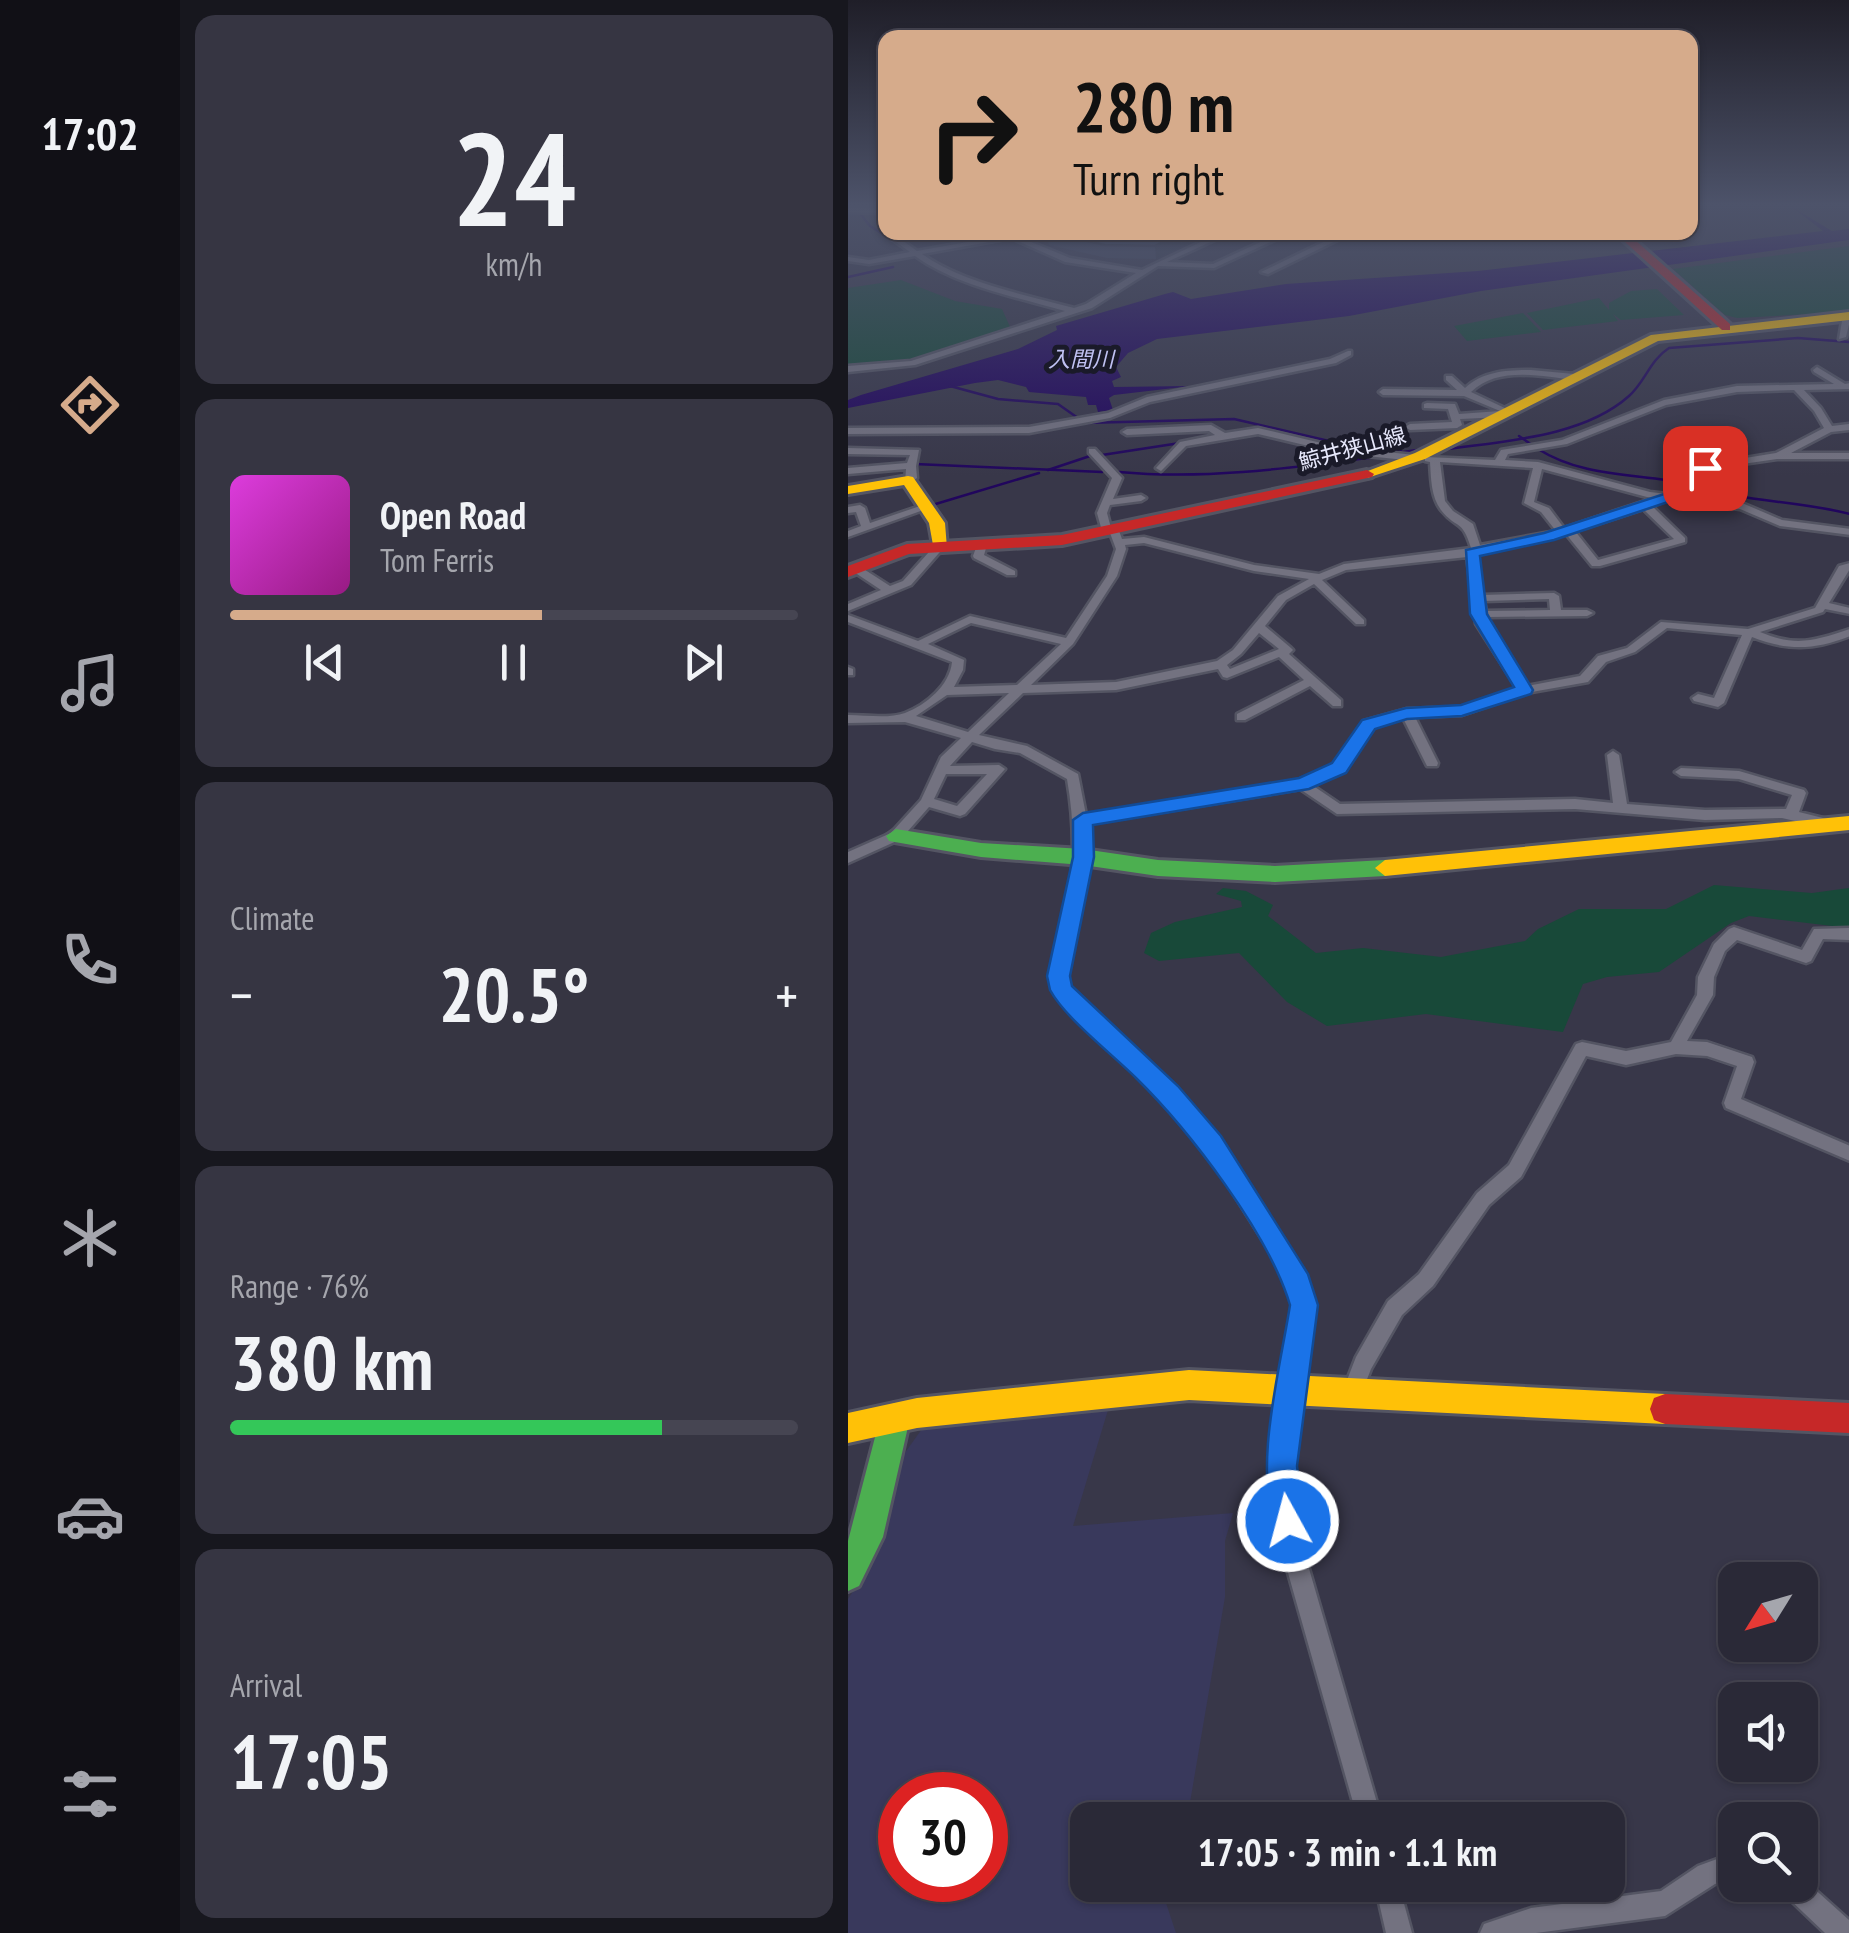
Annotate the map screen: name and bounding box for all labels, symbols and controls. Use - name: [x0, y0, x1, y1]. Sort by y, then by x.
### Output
- text: 280 m: [1073, 61, 1234, 151]
- icon: right: [908, 70, 1038, 200]
- text: 24: [452, 94, 576, 262]
- text: 17:02: [41, 104, 139, 162]
- text: Turn right: [1073, 149, 1224, 207]
- text: km/h: [486, 243, 542, 285]
- water label: 入間川: [1048, 345, 1116, 373]
- icon: directions: [55, 370, 125, 440]
- street label: 鯨井狭山線: [1295, 420, 1409, 476]
- pin: [1663, 426, 1748, 511]
- icon: arrive: [1678, 441, 1733, 496]
- text: Open Road: [380, 490, 526, 539]
- text: Tom Ferris: [380, 539, 494, 581]
- icon: previous: [297, 635, 352, 690]
- icon: pause: [486, 635, 541, 690]
- icon: next: [676, 635, 731, 690]
- icon: music: [55, 648, 125, 718]
- text: Climate: [230, 897, 314, 939]
- icon: phone: [55, 925, 125, 995]
- text: 20.5°: [439, 946, 589, 1043]
- text: −: [230, 959, 253, 1030]
- text: +: [775, 959, 798, 1030]
- icon: climate: [55, 1203, 125, 1273]
- text: Range · 76%: [230, 1265, 369, 1307]
- text: 380 km: [230, 1314, 434, 1411]
- position arrow: [1236, 1469, 1340, 1573]
- icon: car: [55, 1481, 125, 1551]
- north arrow: [1718, 1562, 1818, 1662]
- map controls: [1718, 1562, 1818, 1902]
- text: Arrival: [230, 1664, 302, 1706]
- button: sound: [1718, 1682, 1818, 1782]
- text: 17:05: [230, 1713, 392, 1810]
- icon: filters: [55, 1759, 125, 1829]
- speed limit sign: 30: [878, 1772, 1008, 1902]
- button: search: [1718, 1802, 1818, 1902]
- text: 17:05 · 3 min · 1.1 km: [1198, 1827, 1497, 1876]

